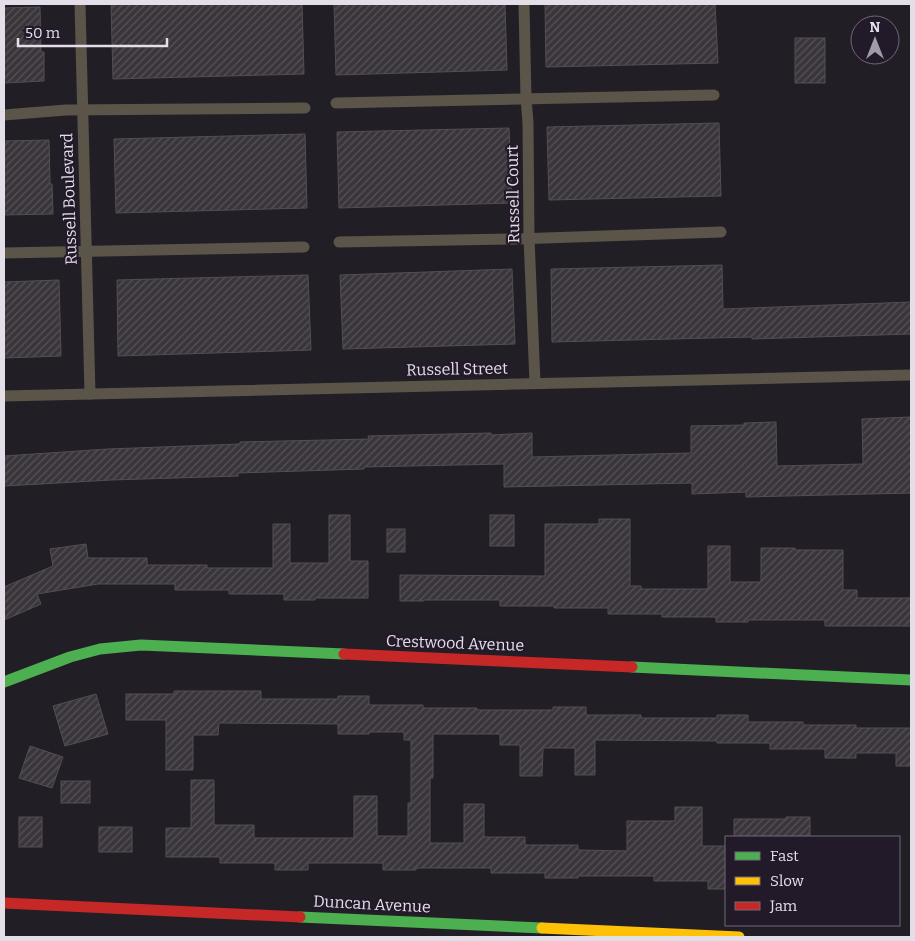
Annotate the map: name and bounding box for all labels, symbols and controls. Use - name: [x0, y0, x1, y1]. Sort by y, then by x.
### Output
- scale bar: [18, 15, 166, 47]
- north arrow: [850, 15, 900, 65]
- text: N: [870, 19, 881, 36]
- text: 50 m: [25, 24, 61, 42]
- street label: Russell Boulevard: [57, 132, 81, 265]
- street label: Russell Court: [503, 144, 523, 243]
- street label: Russell Street: [406, 359, 508, 379]
- street label: Crestwood Avenue: [385, 631, 525, 655]
- legend: [725, 836, 900, 926]
- text: Fast: [770, 847, 799, 865]
- text: Slow: [770, 872, 805, 890]
- street label: Duncan Avenue: [313, 891, 431, 917]
- text: Jam: [769, 897, 798, 915]

